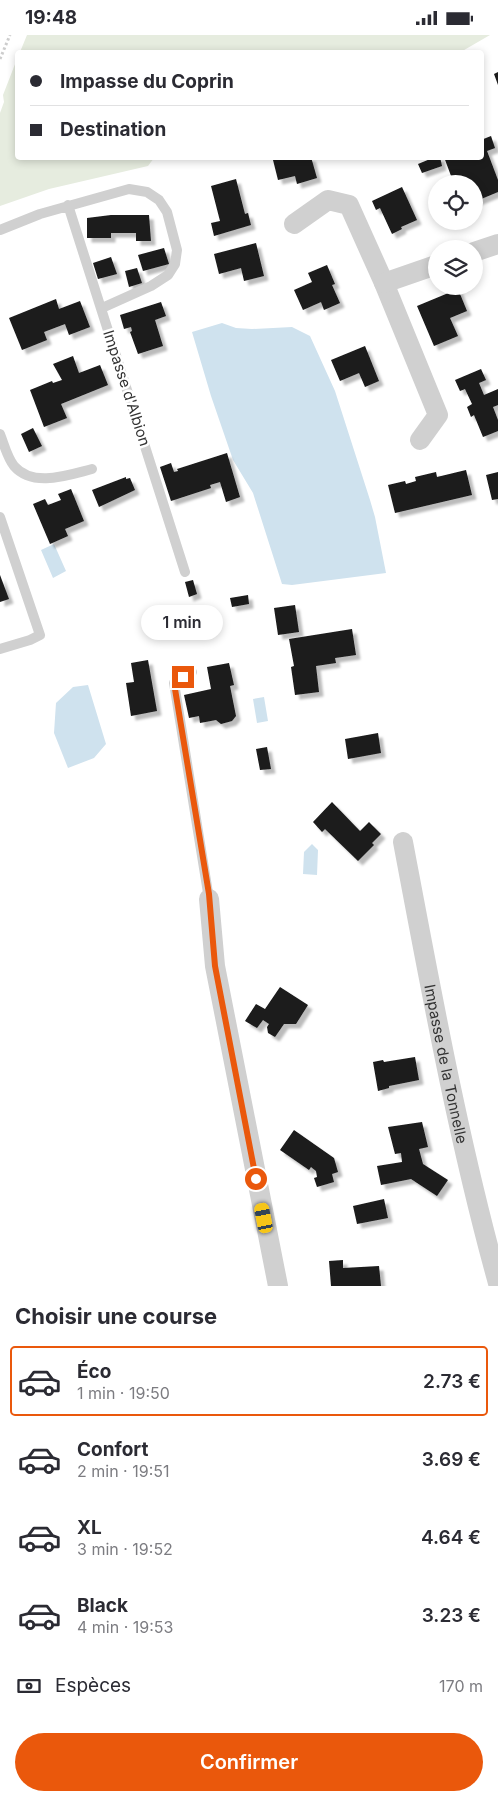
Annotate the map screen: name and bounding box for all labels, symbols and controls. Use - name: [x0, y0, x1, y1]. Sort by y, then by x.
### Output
- text: 19:48: [25, 6, 77, 29]
- text: Impasse du Coprin: [60, 70, 234, 93]
- text: Destination: [60, 118, 166, 141]
- map controls: [428, 175, 483, 295]
- button: locate: [428, 175, 483, 230]
- button: layers: [428, 240, 483, 295]
- street label: Impasse d'Albion: [99, 328, 155, 448]
- callout: 1 min: [142, 605, 224, 639]
- text: 1 min: [162, 612, 202, 632]
- route end: [172, 666, 194, 688]
- street label: Impasse de la Tonnelle: [421, 983, 472, 1145]
- route start: [245, 1168, 267, 1190]
- car: [253, 1202, 274, 1234]
- text: Choisir une course: [15, 1303, 217, 1329]
- icon: car: [17, 1359, 62, 1404]
- text: Éco: [77, 1360, 111, 1383]
- text: 2.73 €: [423, 1370, 481, 1393]
- text: 1 min · 19:50: [77, 1383, 170, 1403]
- icon: car: [17, 1437, 62, 1482]
- text: Confort: [77, 1438, 148, 1461]
- text: 3.69 €: [422, 1448, 481, 1471]
- text: 2 min · 19:51: [77, 1461, 169, 1481]
- icon: car: [17, 1515, 62, 1560]
- text: XL: [77, 1516, 102, 1539]
- text: 4.64 €: [421, 1526, 481, 1549]
- text: 3 min · 19:52: [77, 1539, 173, 1559]
- icon: car: [17, 1593, 62, 1638]
- text: Black: [77, 1594, 128, 1617]
- text: 3.23 €: [422, 1604, 481, 1627]
- text: 4 min · 19:53: [77, 1617, 173, 1637]
- icon: cash: [15, 1672, 43, 1700]
- text: Espèces: [55, 1674, 131, 1697]
- text: 170 m: [439, 1676, 483, 1696]
- button: Confirmer: [15, 1733, 483, 1791]

